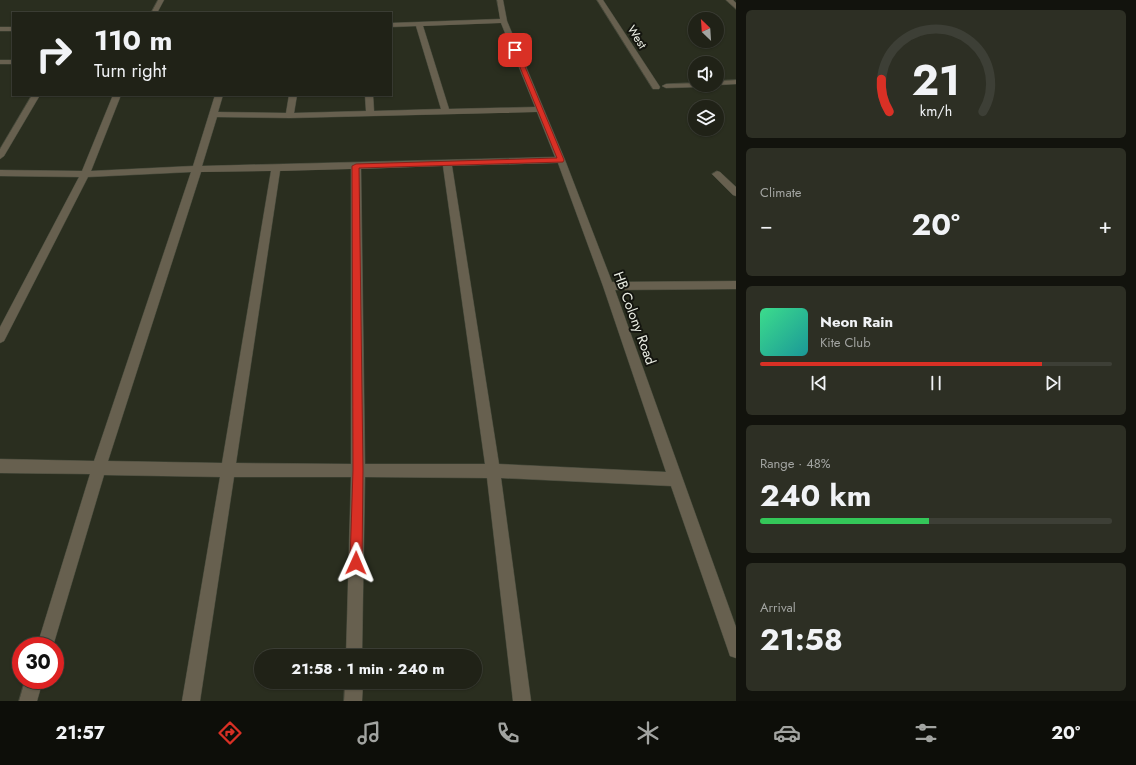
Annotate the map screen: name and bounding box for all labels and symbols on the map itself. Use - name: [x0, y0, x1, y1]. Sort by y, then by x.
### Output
- north arrow: [688, 12, 724, 48]
- street label: West: [623, 22, 651, 52]
- pin: [498, 33, 532, 67]
- street label: HB Colony Road: [609, 269, 661, 367]
- position arrow: [335, 542, 377, 584]
- speed limit sign: 30: [12, 637, 64, 689]

